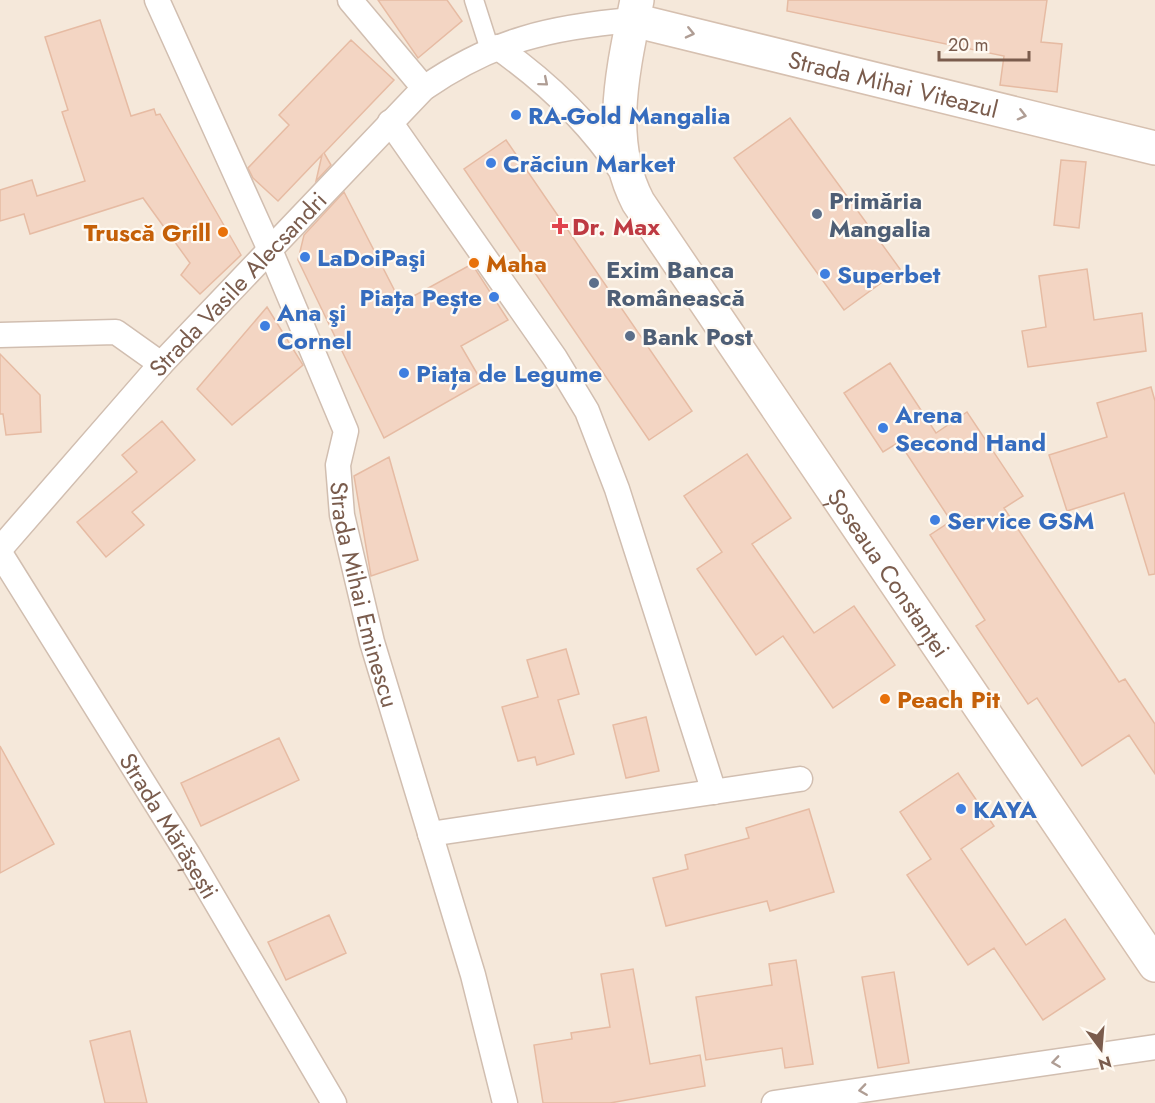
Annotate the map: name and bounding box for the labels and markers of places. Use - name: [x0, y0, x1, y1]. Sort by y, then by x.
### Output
- place label: RA-Gold Mangalia: [528, 98, 730, 133]
- marker: RA-Gold Mangalia: [509, 108, 523, 122]
- place label: Crăciun Market: [503, 146, 675, 181]
- marker: Crăciun Market: [484, 156, 498, 170]
- place label: Primăria Mangalia: [829, 183, 931, 246]
- marker: Primăria Mangalia: [810, 207, 824, 221]
- place label: Dr. Max: [572, 209, 660, 244]
- place label: Truscă Grill: [84, 215, 211, 250]
- marker: Dr. Max: [553, 219, 567, 233]
- marker: Truscă Grill: [216, 225, 230, 239]
- place label: LaDoiPaşi: [317, 240, 426, 275]
- place label: Maha: [486, 246, 547, 281]
- marker: LaDoiPaşi: [298, 250, 312, 264]
- place label: Exim Banca Românească: [606, 252, 745, 315]
- marker: Maha: [467, 256, 481, 270]
- place label: Superbet: [837, 257, 941, 292]
- marker: Superbet: [818, 267, 832, 281]
- marker: Exim Banca Românească: [587, 276, 601, 290]
- place label: Piața Pește: [359, 280, 482, 315]
- marker: Piața Pește: [487, 290, 501, 304]
- place label: Ana şi Cornel: [276, 295, 352, 358]
- marker: Ana şi Cornel: [258, 319, 272, 333]
- place label: Bank Post: [642, 319, 753, 354]
- marker: Bank Post: [623, 329, 637, 343]
- place label: Piața de Legume: [416, 356, 602, 391]
- marker: Piața de Legume: [397, 366, 411, 380]
- place label: Arena Second Hand: [894, 397, 1046, 460]
- marker: Arena Second Hand: [876, 421, 890, 435]
- place label: Service GSM: [947, 503, 1094, 538]
- marker: Service GSM: [928, 513, 942, 527]
- place label: Peach Pit: [897, 682, 1000, 717]
- marker: Peach Pit: [878, 692, 892, 706]
- place label: KAYA: [973, 792, 1037, 827]
- marker: KAYA: [954, 802, 968, 816]

